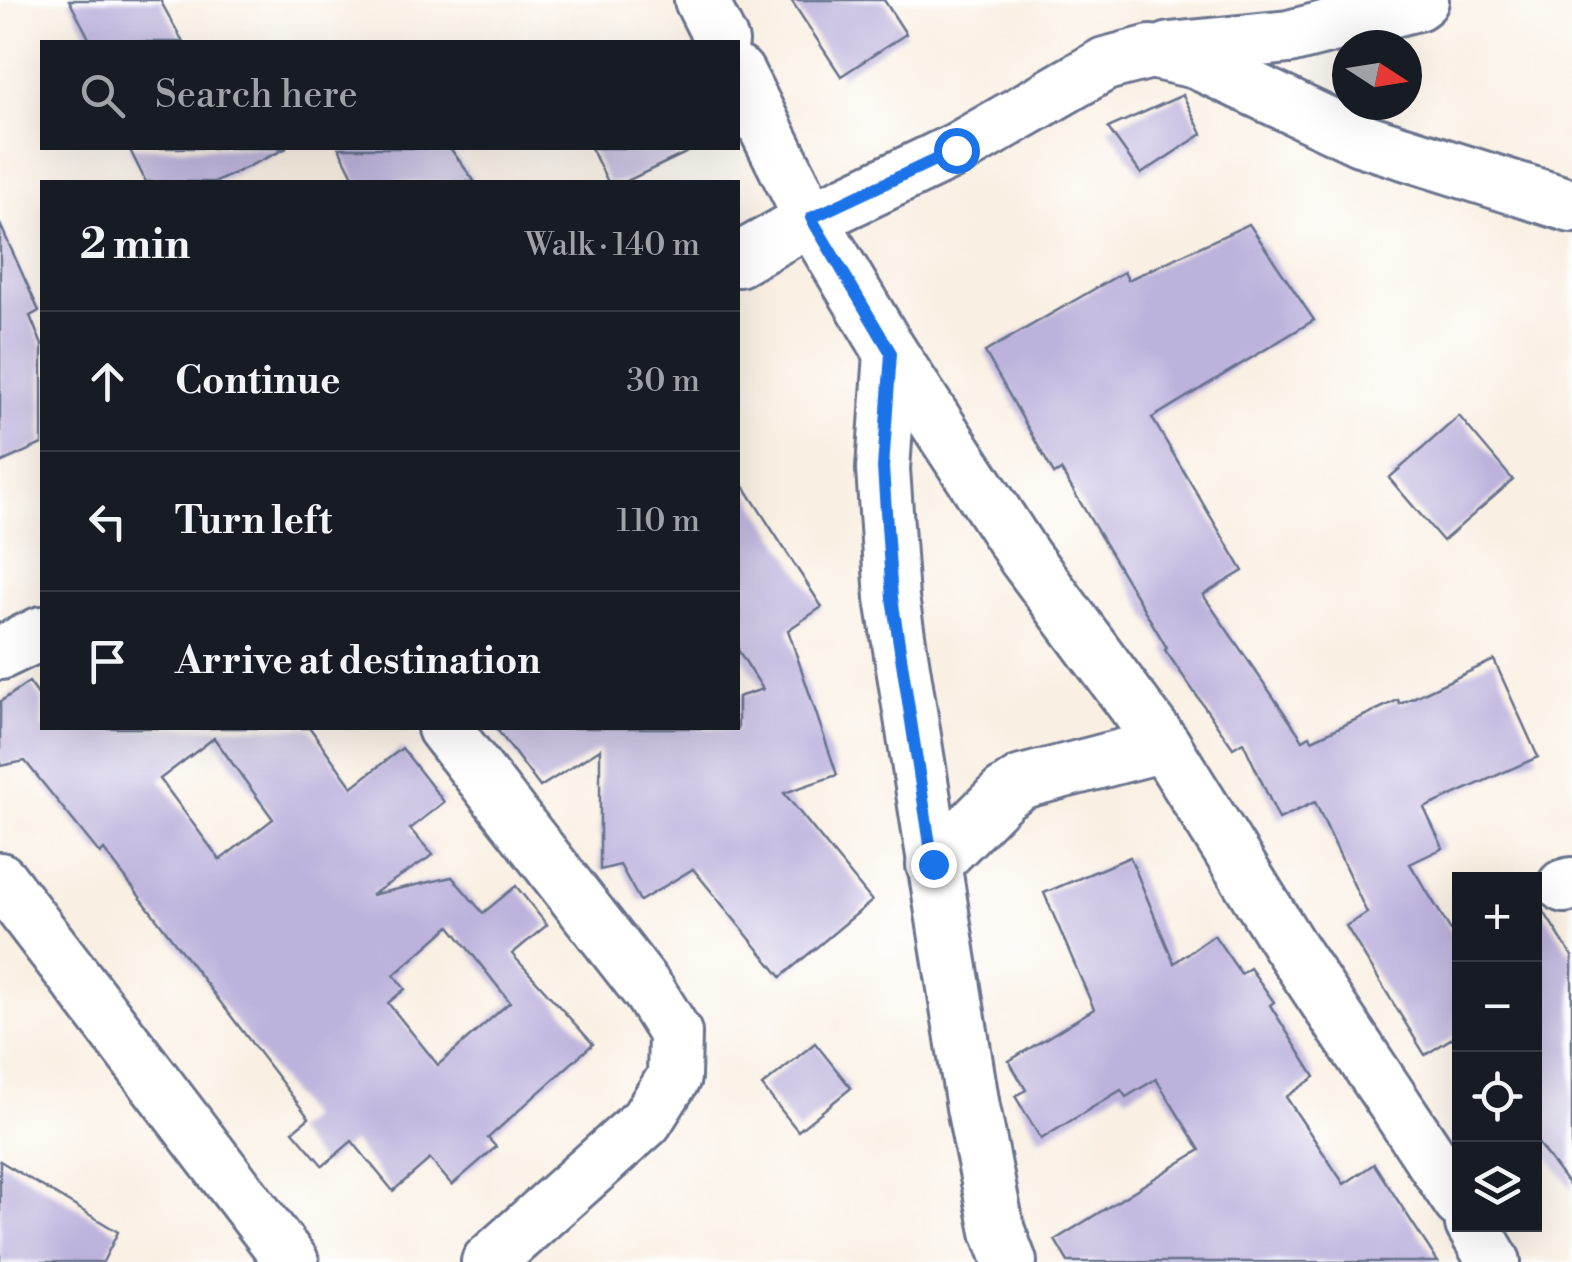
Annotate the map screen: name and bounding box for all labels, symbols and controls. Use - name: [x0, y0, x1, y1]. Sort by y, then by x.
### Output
- north arrow: [1332, 30, 1422, 120]
- search box: [40, 40, 740, 150]
- icon: search: [75, 68, 130, 123]
- text: Search here: [155, 72, 358, 119]
- route start: [934, 128, 980, 174]
- text: 2 min: [80, 219, 190, 272]
- text: Walk · 140 m: [525, 225, 700, 265]
- icon: ahead: [80, 354, 135, 409]
- text: Continue: [175, 358, 340, 405]
- text: 30 m: [626, 361, 700, 401]
- icon: left: [80, 494, 135, 549]
- text: Turn left: [175, 498, 332, 545]
- text: 110 m: [617, 501, 700, 541]
- icon: arrive: [80, 634, 135, 689]
- text: Arrive at destination: [175, 638, 541, 685]
- route end: [911, 842, 957, 888]
- map controls: [1452, 872, 1542, 1232]
- button: +: [1452, 872, 1542, 962]
- button: −: [1452, 962, 1542, 1052]
- button: locate: [1452, 1052, 1542, 1142]
- button: layers: [1452, 1142, 1542, 1232]

